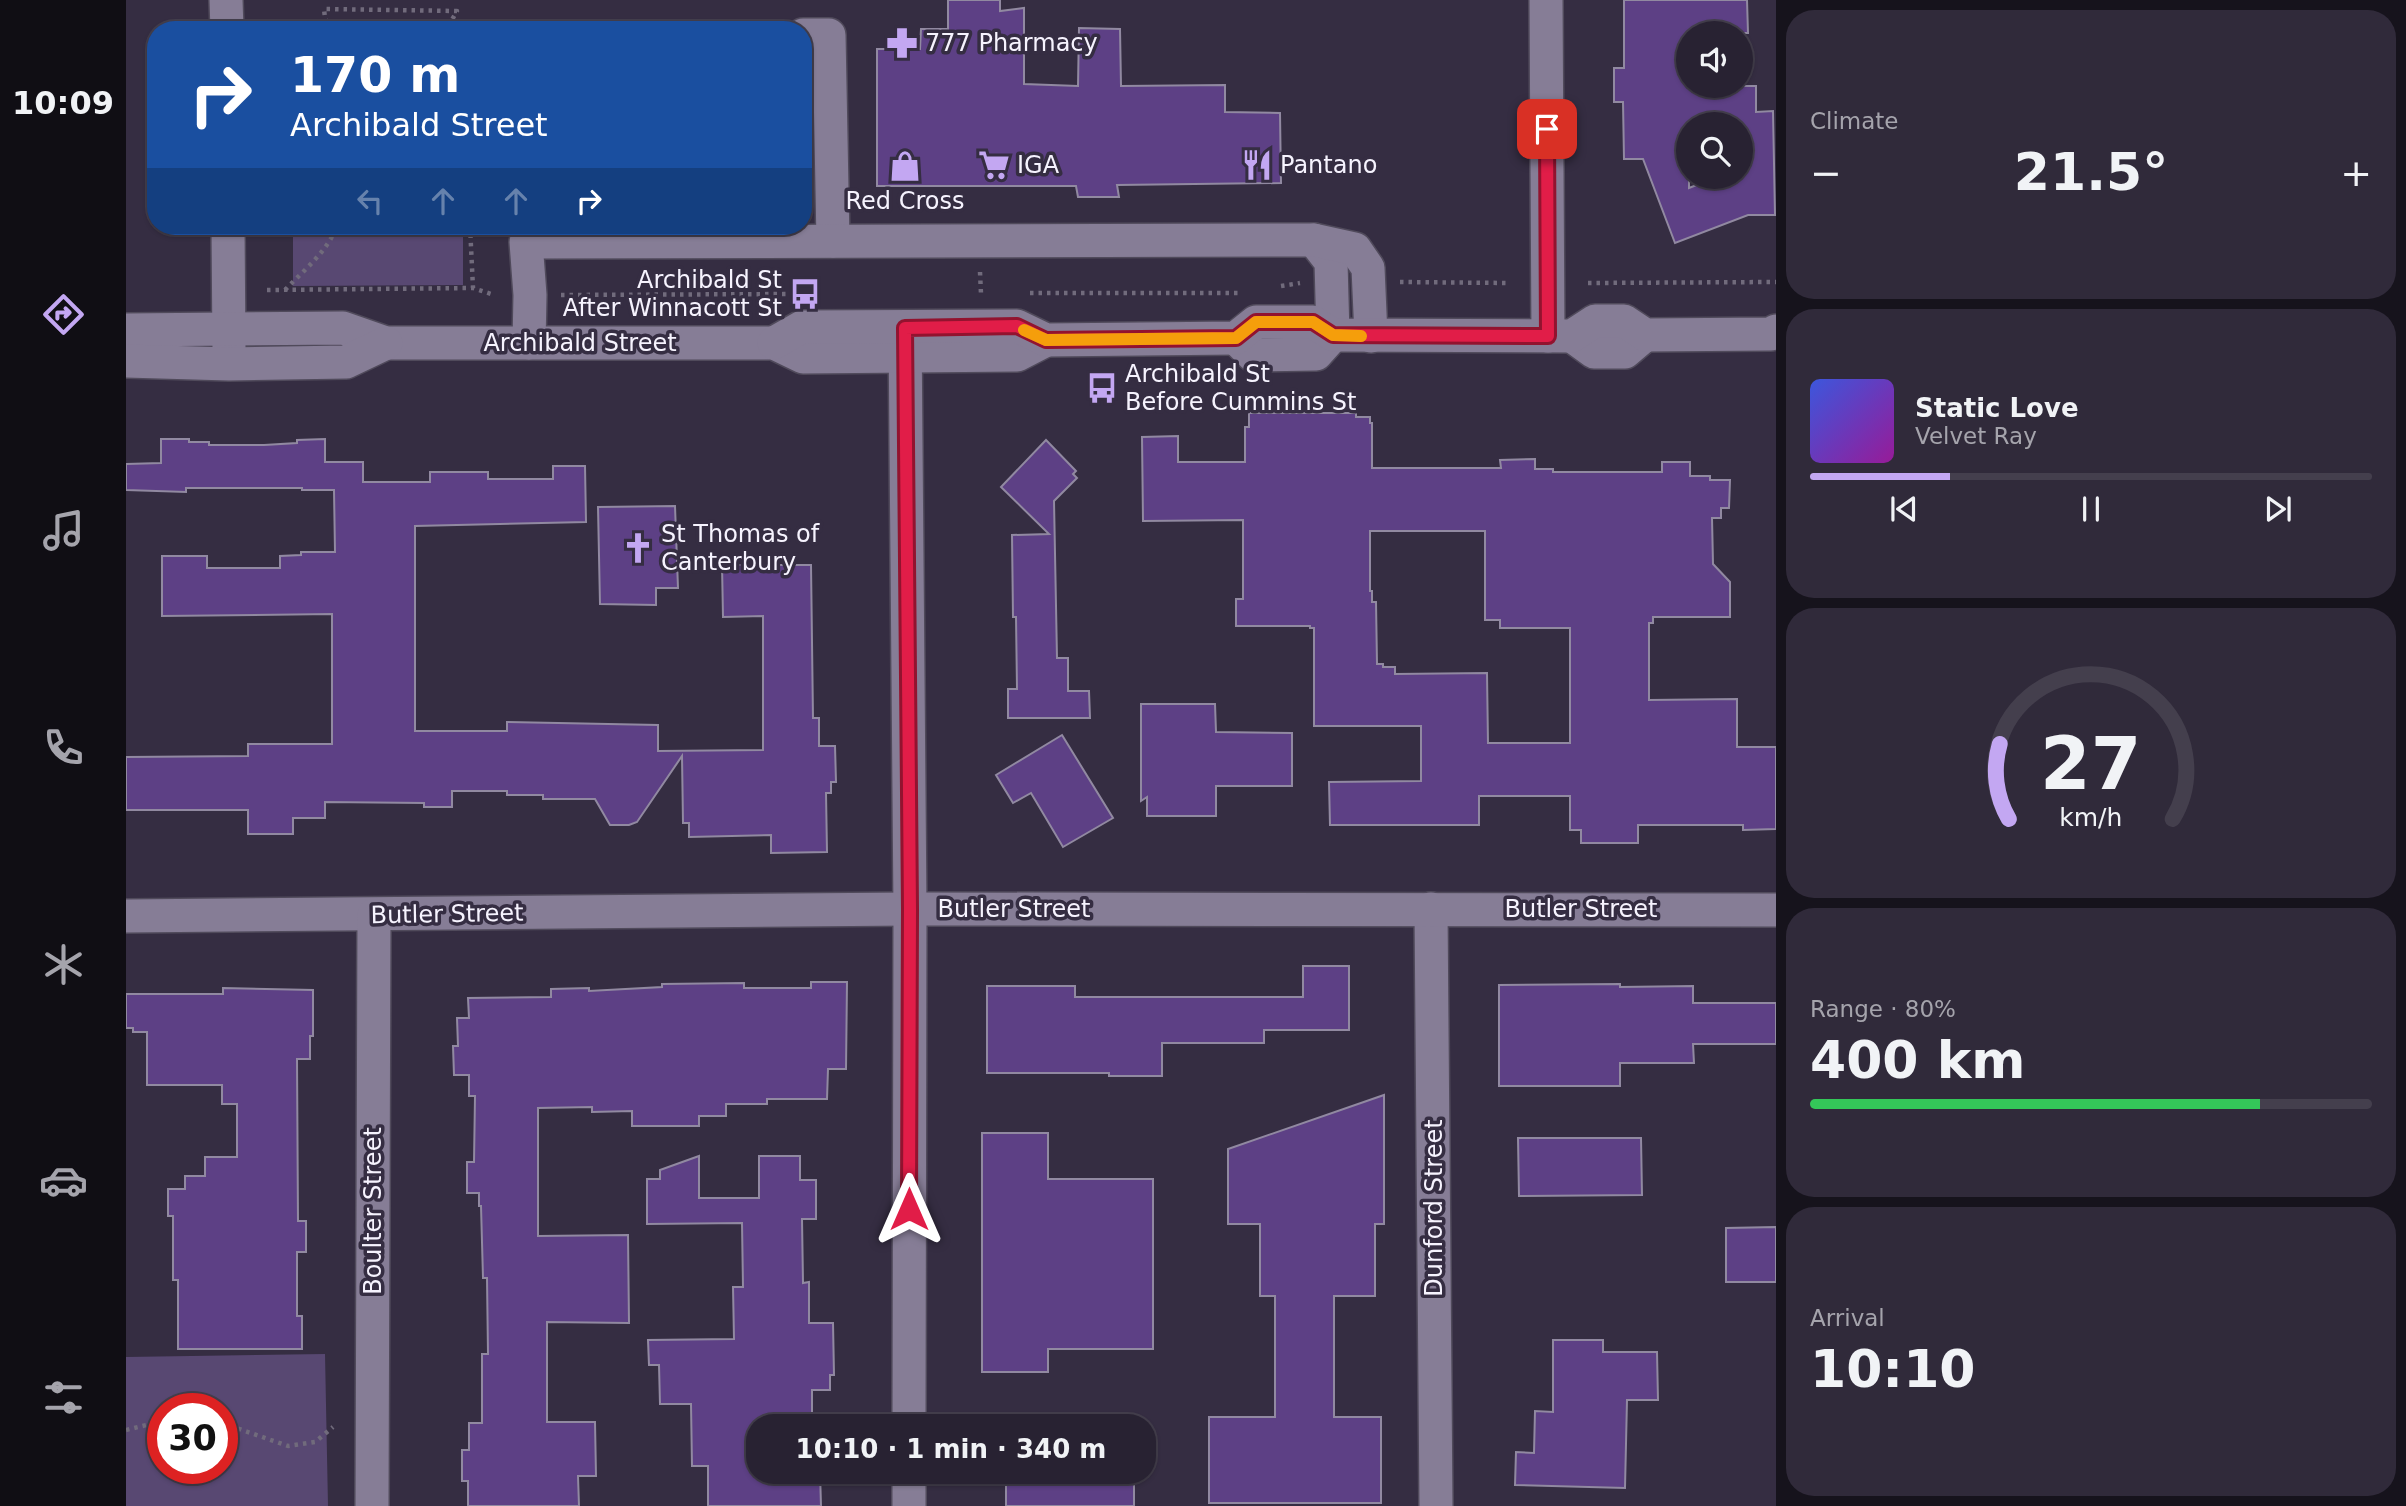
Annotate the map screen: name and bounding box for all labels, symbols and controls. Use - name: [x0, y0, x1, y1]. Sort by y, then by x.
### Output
- map controls: [1676, 21, 1753, 189]
- button: sound: [1676, 21, 1753, 98]
- pharmacy icon: 777 Pharmacy: [885, 26, 919, 60]
- place label: 777 Pharmacy: [925, 29, 1098, 57]
- text: 170 m: [290, 47, 460, 104]
- icon: right: [175, 49, 266, 140]
- text: 10:09: [12, 84, 114, 122]
- pin: [1517, 99, 1577, 159]
- text: Archibald Street: [290, 106, 548, 144]
- text: Climate: [1810, 108, 1899, 134]
- icon: arrive: [1528, 110, 1566, 148]
- button: search: [1676, 112, 1753, 189]
- text: 21.5°: [2014, 142, 2168, 202]
- supermarket icon: IGA: [977, 148, 1011, 182]
- restaurant icon: Pantano: [1240, 148, 1274, 182]
- shop icon: Red Cross: [888, 149, 922, 183]
- place label: IGA: [1017, 151, 1060, 179]
- place label: Pantano: [1280, 151, 1377, 179]
- text: −: [1810, 151, 1842, 195]
- text: +: [2340, 151, 2372, 195]
- icon: left: [351, 182, 389, 220]
- icon: ahead: [424, 182, 462, 220]
- icon: ahead: [497, 182, 535, 220]
- icon: right: [570, 182, 608, 220]
- place label: Red Cross: [845, 187, 965, 215]
- place label: Archibald St After Winnacott St: [563, 266, 782, 322]
- bus stop icon: Archibald St After Winnacott St: [788, 277, 822, 311]
- icon: directions: [39, 290, 88, 339]
- street label: Archibald Street: [483, 329, 677, 357]
- place label: Archibald St Before Cummins St: [1125, 360, 1356, 416]
- bus stop icon: Archibald St Before Cummins St: [1085, 371, 1119, 405]
- text: Static Love: [1915, 393, 2079, 423]
- text: Velvet Ray: [1915, 423, 2037, 449]
- icon: previous: [1885, 490, 1923, 528]
- icon: pause: [2072, 490, 2110, 528]
- icon: next: [2259, 490, 2297, 528]
- icon: music: [39, 506, 88, 555]
- place label: St Thomas of Canterbury: [661, 520, 820, 576]
- church icon: St Thomas of Canterbury: [621, 531, 655, 565]
- text: 27: [2040, 721, 2142, 806]
- icon: phone: [39, 723, 88, 772]
- text: km/h: [2059, 803, 2123, 832]
- street label: Butler Street: [938, 895, 1090, 923]
- street label: Butler Street: [1505, 895, 1657, 923]
- street label: Butler Street: [370, 899, 524, 929]
- icon: climate: [39, 940, 88, 989]
- text: Range · 80%: [1810, 996, 1956, 1022]
- text: 400 km: [1810, 1030, 2025, 1090]
- street label: Dunford Street: [1420, 1119, 1448, 1297]
- street label: Boulter Street: [359, 1127, 387, 1295]
- icon: car: [39, 1156, 88, 1205]
- position arrow: [872, 1172, 946, 1246]
- text: Arrival: [1810, 1305, 1885, 1331]
- text: 10:10: [1810, 1339, 1976, 1399]
- icon: filters: [39, 1373, 88, 1422]
- speed limit sign: 30: [147, 1393, 238, 1484]
- text: 10:10 · 1 min · 340 m: [796, 1434, 1106, 1464]

